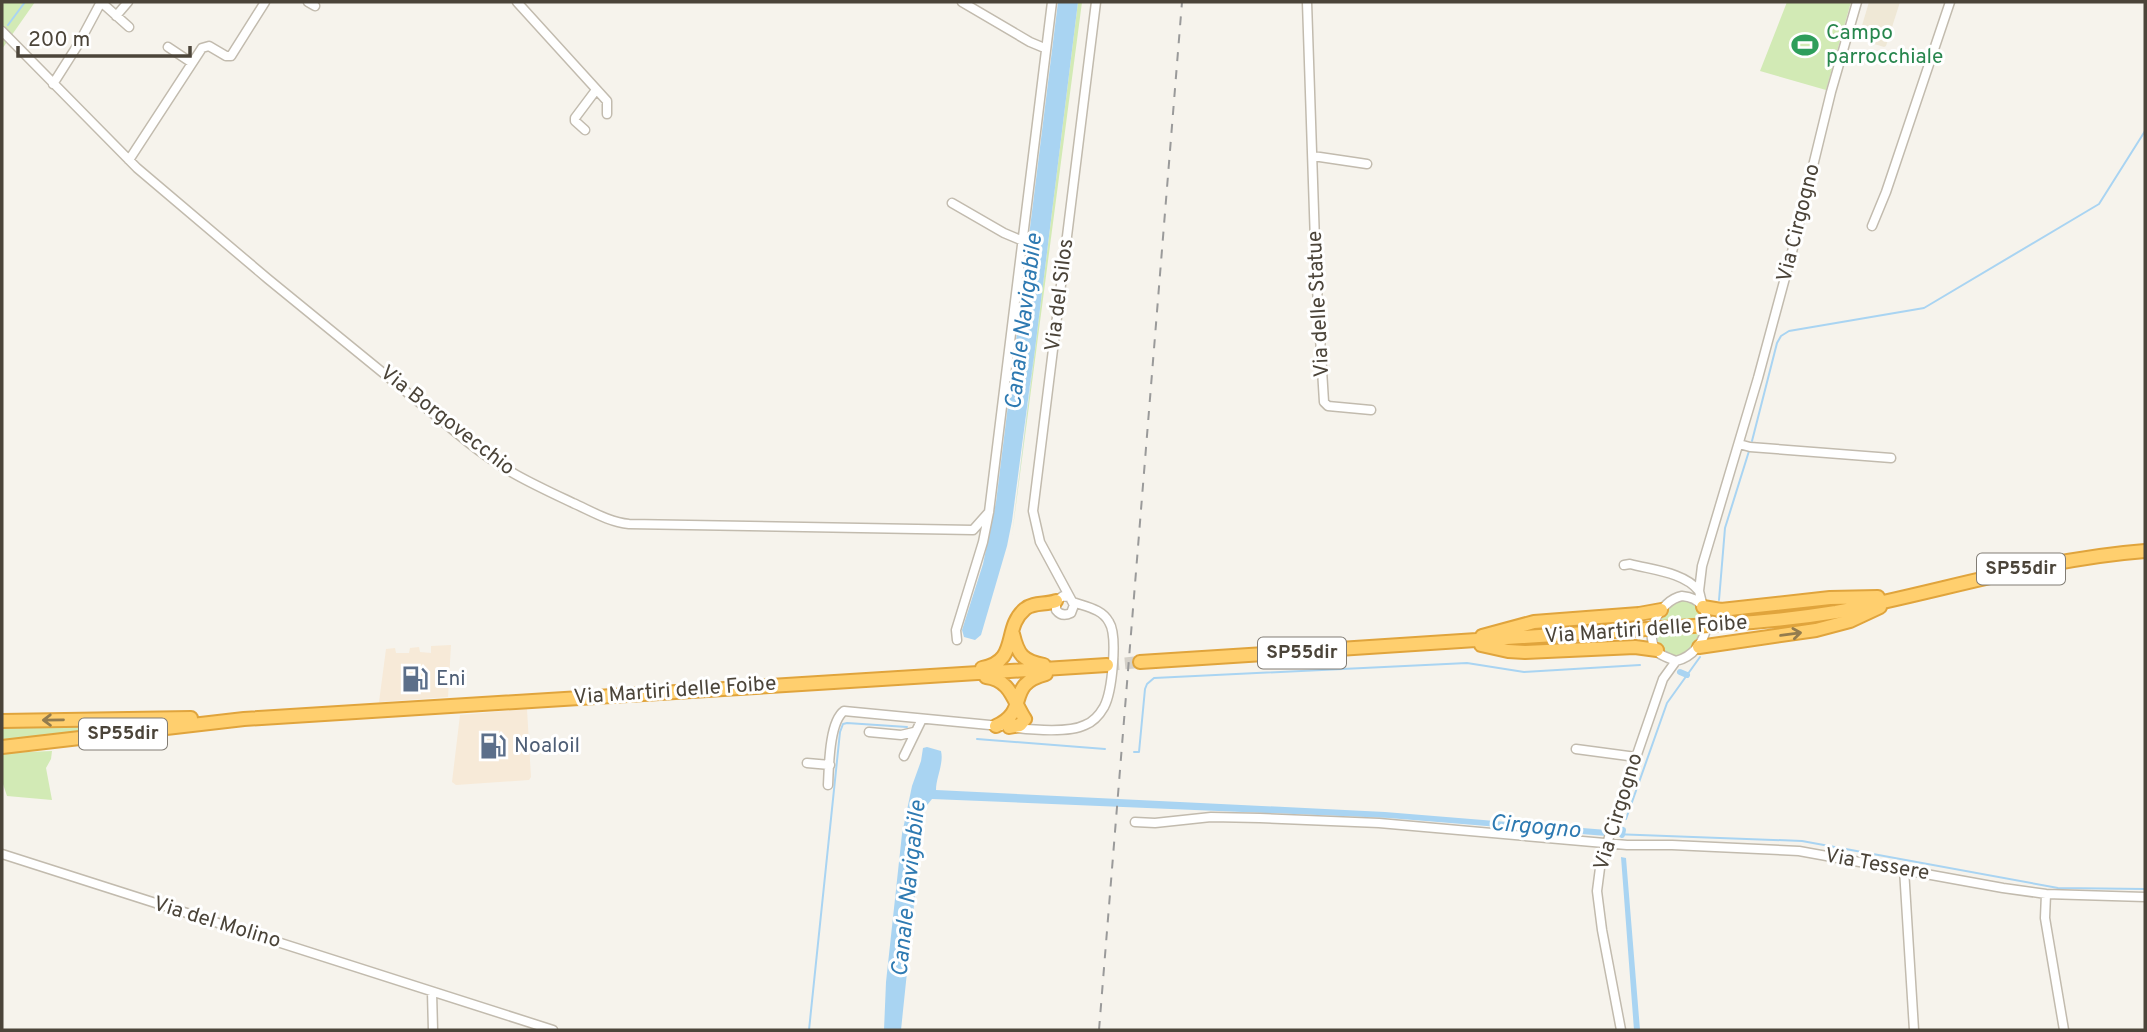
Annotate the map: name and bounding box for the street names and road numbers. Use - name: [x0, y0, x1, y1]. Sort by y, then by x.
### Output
- street label: Via Cirgogno: [1771, 161, 1827, 285]
- street label: Via delle Statue: [1302, 230, 1336, 378]
- street label: Via del Silos: [1040, 237, 1080, 353]
- street label: Via Borgovecchio: [374, 360, 520, 482]
- road number: SP55dir: [1977, 554, 2065, 584]
- street label: Via Martiri delle Foibe: [1544, 609, 1748, 651]
- road number: SP55dir: [1258, 638, 1346, 668]
- street label: Via Martiri delle Foibe: [573, 670, 777, 712]
- road number: SP55dir: [79, 719, 167, 750]
- street label: Via Cirgogno: [1588, 750, 1650, 874]
- street label: Via Tessere: [1823, 843, 1931, 887]
- street label: Via del Molino: [150, 891, 284, 955]

